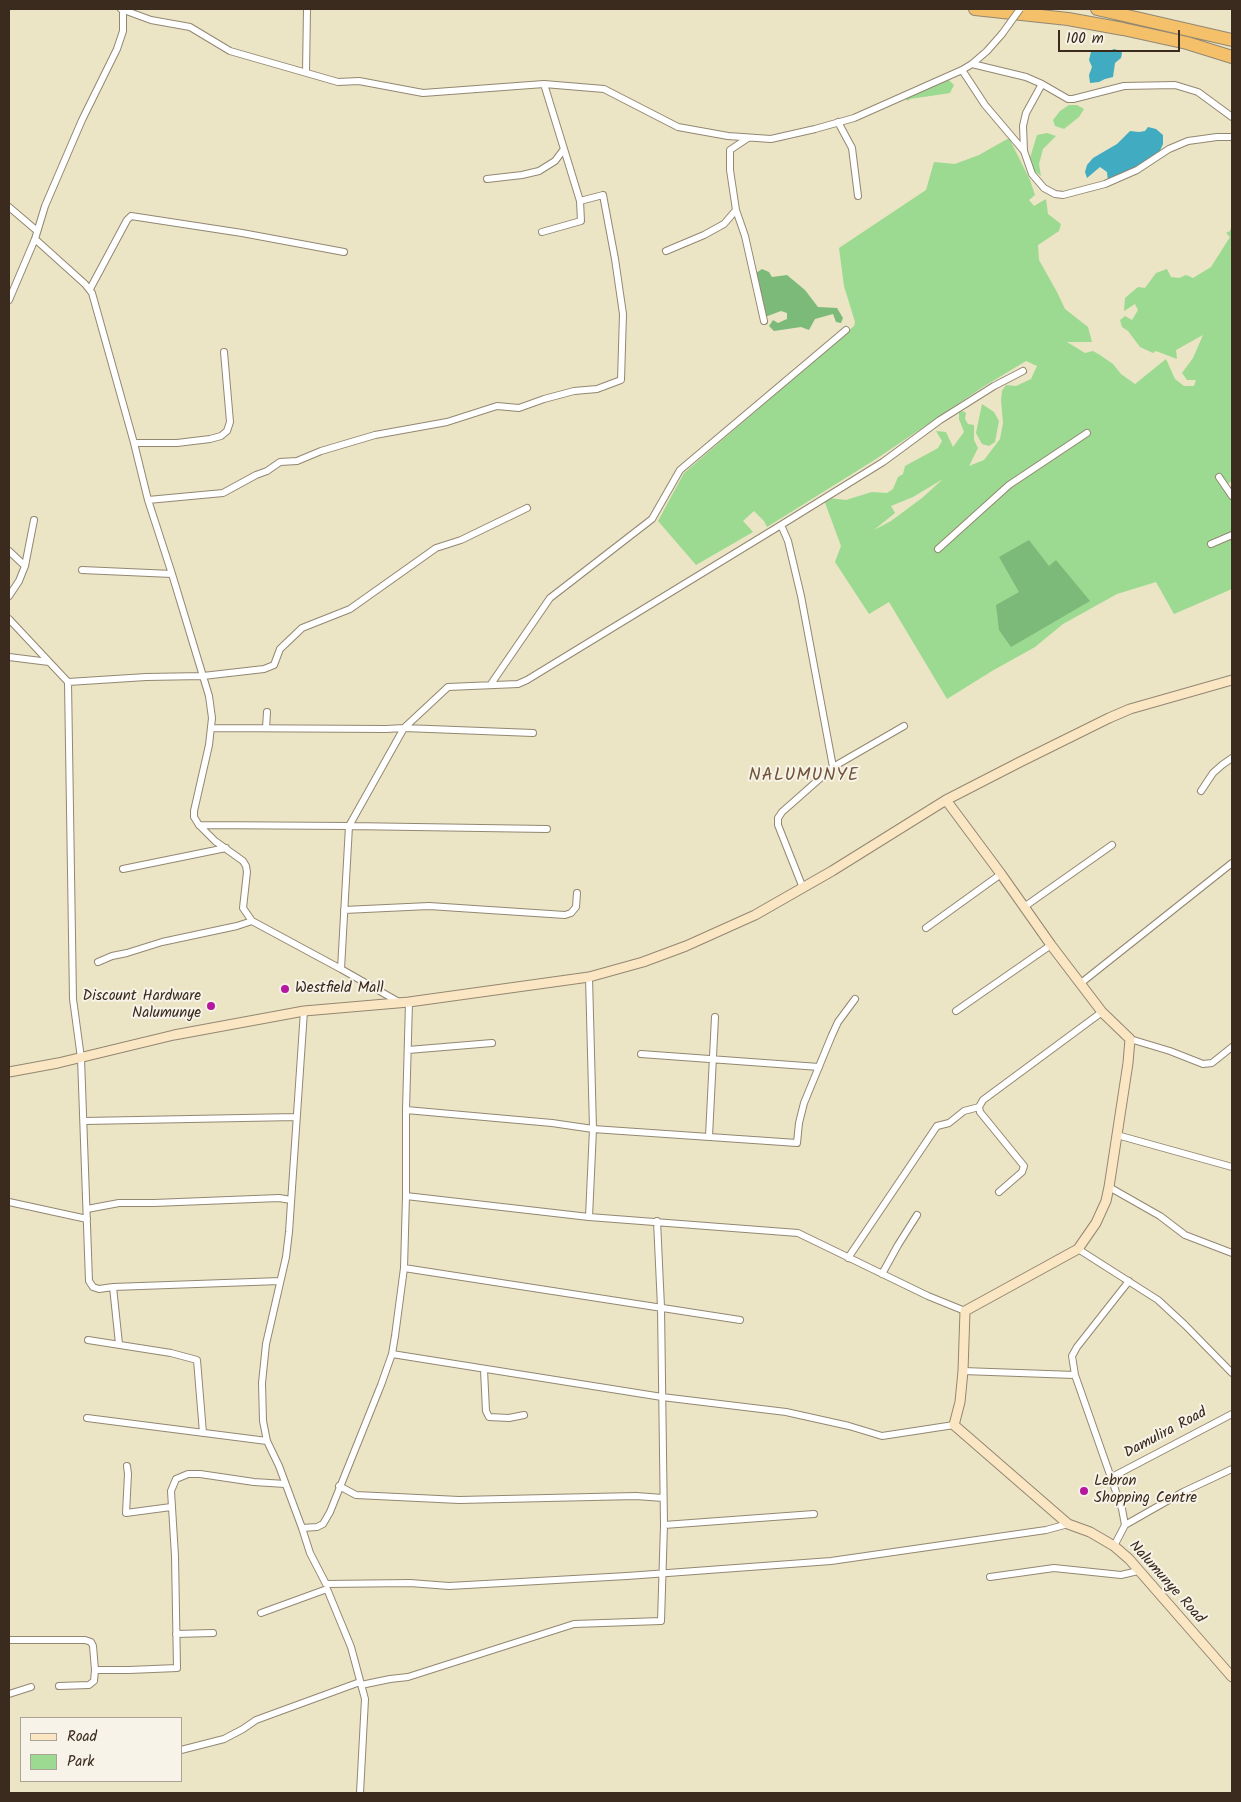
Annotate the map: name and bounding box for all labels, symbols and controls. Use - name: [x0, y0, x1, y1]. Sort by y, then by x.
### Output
- scale bar: [1061, 20, 1184, 52]
- text: 100 m: [1066, 27, 1104, 51]
- district label: NALUMUNYE: [747, 766, 861, 788]
- place label: Westfield Mall: [295, 980, 384, 998]
- marker: Westfield Mall: [279, 983, 291, 995]
- place label: Discount Hardware Nalumunye: [82, 988, 201, 1023]
- marker: Discount Hardware Nalumunye: [205, 1000, 217, 1012]
- street label: Damulira Road: [1122, 1405, 1210, 1463]
- place label: Lebron Shopping Centre: [1094, 1473, 1197, 1508]
- marker: Lebron Shopping Centre: [1078, 1485, 1090, 1497]
- street label: Nalumunye Road: [1124, 1538, 1208, 1628]
- legend: [20, 1717, 182, 1782]
- text: Road: [67, 1725, 97, 1749]
- text: Park: [67, 1750, 94, 1774]

